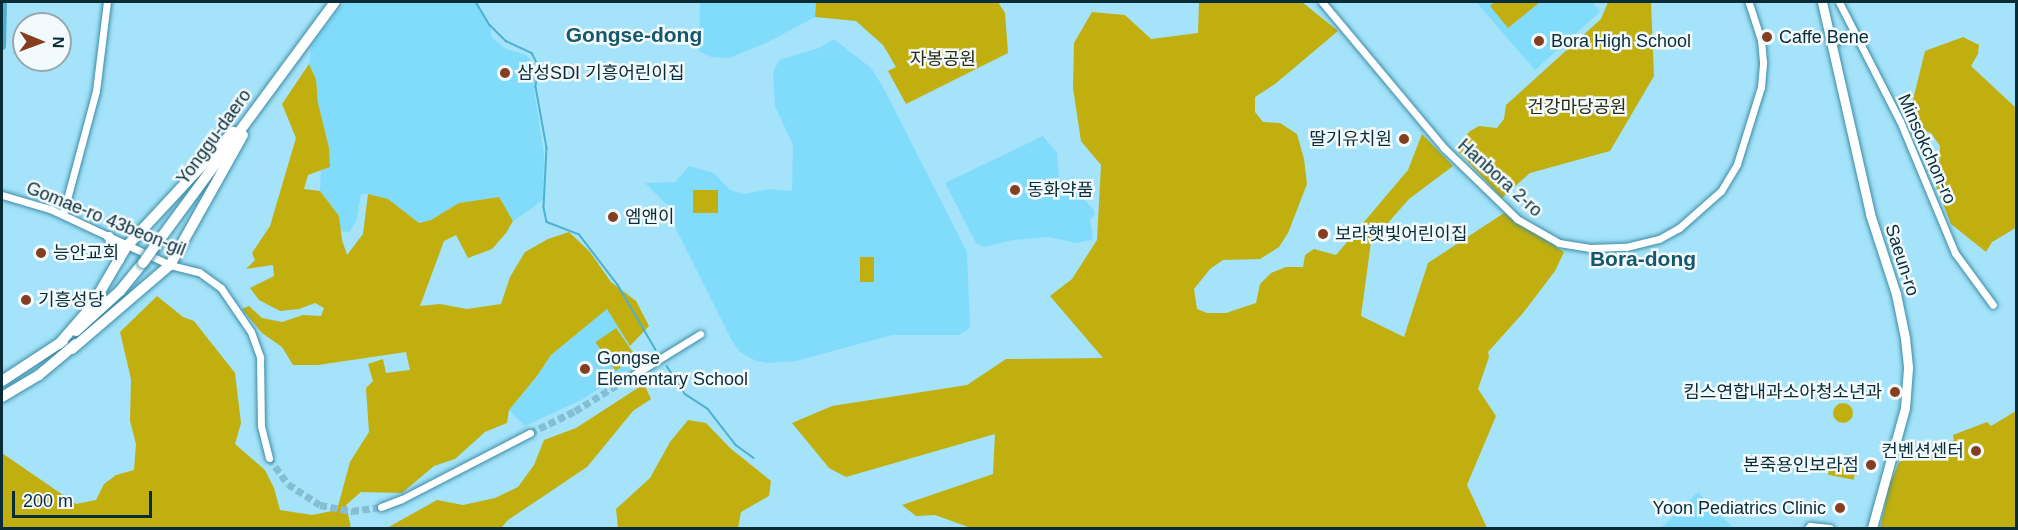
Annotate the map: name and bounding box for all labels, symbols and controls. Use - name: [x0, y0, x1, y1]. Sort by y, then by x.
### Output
- north arrow: [12, 12, 72, 72]
- district label: Gongse-dong: [566, 22, 702, 48]
- place label: Caffe Bene: [1779, 26, 1869, 48]
- place label: Bora High School: [1551, 30, 1691, 52]
- marker: Caffe Bene: [1760, 30, 1774, 44]
- marker: Bora High School: [1532, 34, 1546, 48]
- text: N: [50, 36, 67, 48]
- park label: 자봉공원: [910, 48, 976, 70]
- place label: 삼성SDI 기흥어린이집: [517, 62, 684, 84]
- marker: 삼성SDI 기흥어린이집: [498, 66, 512, 80]
- street label: Yonggu-daero: [172, 85, 256, 189]
- street label: Minsokchon-ro: [1893, 91, 1961, 207]
- park label: 건강마당공원: [1527, 96, 1627, 118]
- place label: 딸기유치원: [1309, 128, 1392, 150]
- marker: 딸기유치원: [1397, 132, 1411, 146]
- street label: Hanbora 2-ro: [1453, 134, 1547, 222]
- street label: Gomae-ro 43beon-gil: [23, 177, 189, 261]
- place label: 동화약품: [1027, 179, 1093, 201]
- marker: 동화약품: [1008, 183, 1022, 197]
- place label: 엠앤이: [625, 206, 675, 228]
- marker: 엠앤이: [606, 210, 620, 224]
- street label: Saeun-ro: [1880, 221, 1924, 299]
- place label: 보라햇빛어린이집: [1335, 223, 1467, 245]
- marker: 보라햇빛어린이집: [1316, 227, 1330, 241]
- place label: 능안교회: [53, 242, 119, 264]
- marker: 능안교회: [34, 246, 48, 260]
- district label: Bora-dong: [1590, 246, 1696, 272]
- place label: 기흥성당: [38, 289, 104, 311]
- marker: 기흥성당: [19, 293, 33, 307]
- place label: Gongse Elementary School: [597, 348, 748, 391]
- marker: Gongse Elementary School: [578, 362, 592, 376]
- place label: 킴스연합내과소아청소년과: [1683, 381, 1882, 403]
- marker: 킴스연합내과소아청소년과: [1886, 383, 1904, 401]
- place label: 컨벤션센터: [1881, 440, 1964, 462]
- marker: 컨벤션센터: [1969, 444, 1983, 458]
- place label: 본죽용인보라점: [1743, 454, 1859, 476]
- marker: 본죽용인보라점: [1864, 458, 1878, 472]
- scale bar: [15, 479, 154, 517]
- text: 200 m: [23, 491, 73, 511]
- place label: Yoon Pediatrics Clinic: [1653, 497, 1826, 519]
- marker: Yoon Pediatrics Clinic: [1831, 499, 1849, 517]

